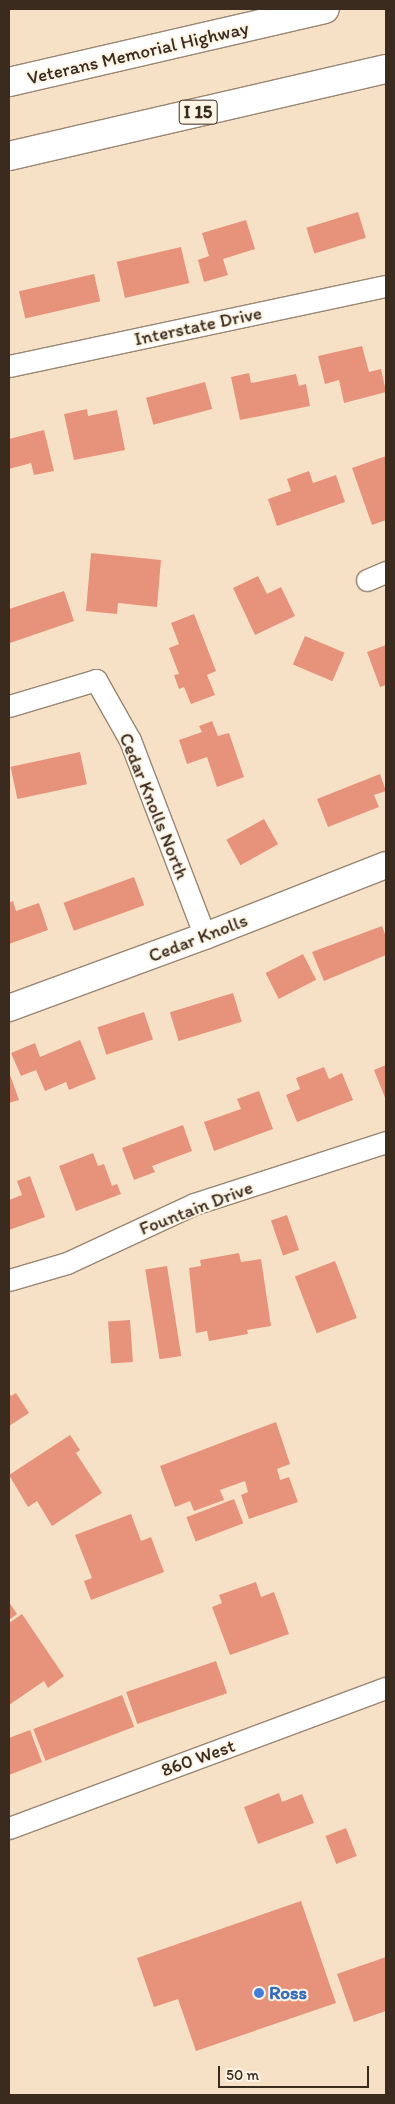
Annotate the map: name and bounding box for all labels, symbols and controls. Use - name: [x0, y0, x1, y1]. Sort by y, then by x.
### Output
- street label: Veterans Memorial Highway: [25, 16, 251, 90]
- road number: I 15: [178, 96, 218, 128]
- street label: Interstate Drive: [132, 301, 264, 351]
- street label: Cedar Knolls North: [114, 730, 194, 882]
- street label: Cedar Knolls: [145, 909, 251, 967]
- street label: Fountain Drive: [136, 1176, 256, 1240]
- street label: 860 West: [158, 1734, 238, 1782]
- place label: Ross: [269, 1982, 307, 2004]
- marker: Ross: [253, 1987, 265, 1999]
- scale bar: [220, 2056, 371, 2088]
- text: 50 m: [226, 2066, 259, 2084]

